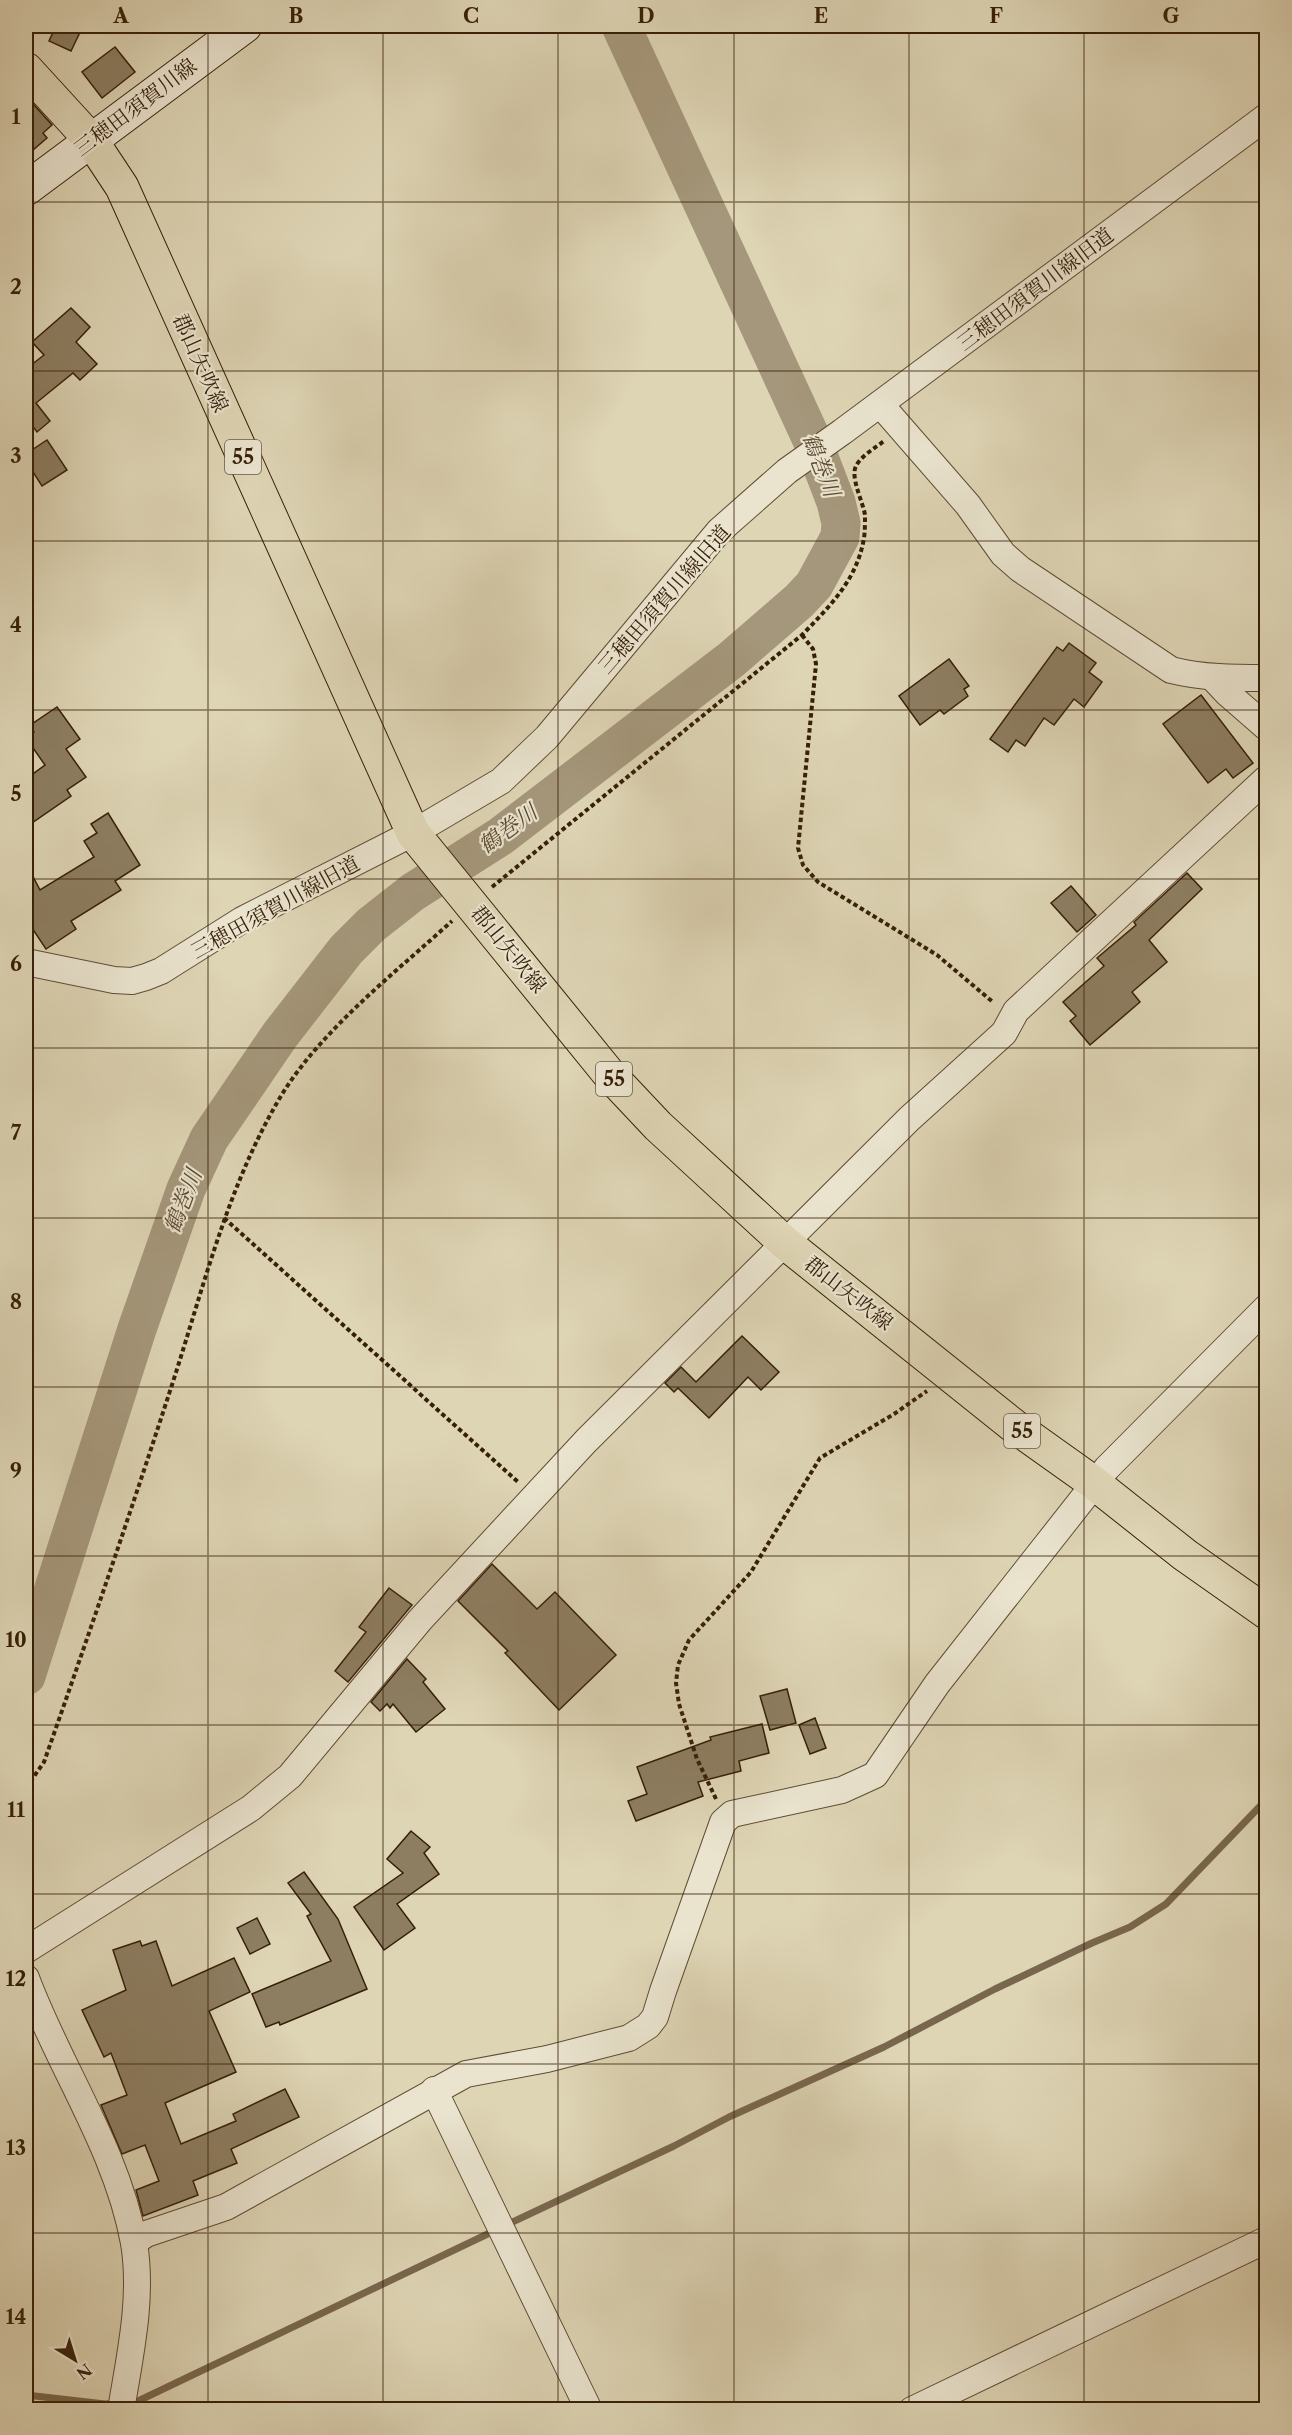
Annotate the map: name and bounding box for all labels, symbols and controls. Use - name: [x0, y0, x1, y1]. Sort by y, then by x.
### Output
- text: A: [112, 4, 129, 28]
- text: B: [289, 4, 304, 28]
- text: C: [463, 4, 479, 28]
- text: D: [637, 4, 655, 28]
- text: E: [814, 4, 828, 28]
- text: F: [989, 4, 1003, 28]
- text: G: [1163, 4, 1180, 28]
- street label: 三穂田須賀川線: [69, 53, 201, 161]
- text: 1: [12, 105, 21, 129]
- street label: 三穂田須賀川線旧道: [952, 222, 1118, 356]
- text: 2: [10, 275, 22, 299]
- street label: 郡山矢吹線: [168, 310, 234, 416]
- water label: 鶴巻川: [797, 429, 846, 503]
- road number: 55: [225, 440, 261, 474]
- text: 3: [10, 444, 22, 468]
- street label: 三穂田須賀川線旧道: [593, 519, 735, 679]
- text: 4: [10, 613, 22, 637]
- text: 5: [10, 782, 22, 806]
- water label: 鶴巻川: [473, 798, 544, 859]
- street label: 三穂田須賀川線旧道: [186, 850, 364, 964]
- street label: 郡山矢吹線: [466, 900, 552, 998]
- text: 6: [10, 952, 22, 976]
- road number: 55: [596, 1062, 632, 1096]
- text: 7: [11, 1121, 22, 1145]
- water label: 鶴巻川: [159, 1163, 208, 1237]
- street label: 郡山矢吹線: [800, 1251, 898, 1335]
- text: 8: [10, 1290, 22, 1314]
- road number: 55: [1004, 1414, 1040, 1448]
- text: 9: [10, 1459, 22, 1483]
- text: 10: [5, 1628, 27, 1652]
- text: 11: [7, 1798, 25, 1822]
- text: 12: [6, 1967, 26, 1991]
- text: 13: [6, 2136, 26, 2160]
- text: 14: [6, 2305, 26, 2329]
- north arrow: [45, 2330, 105, 2390]
- text: N: [73, 2360, 96, 2384]

